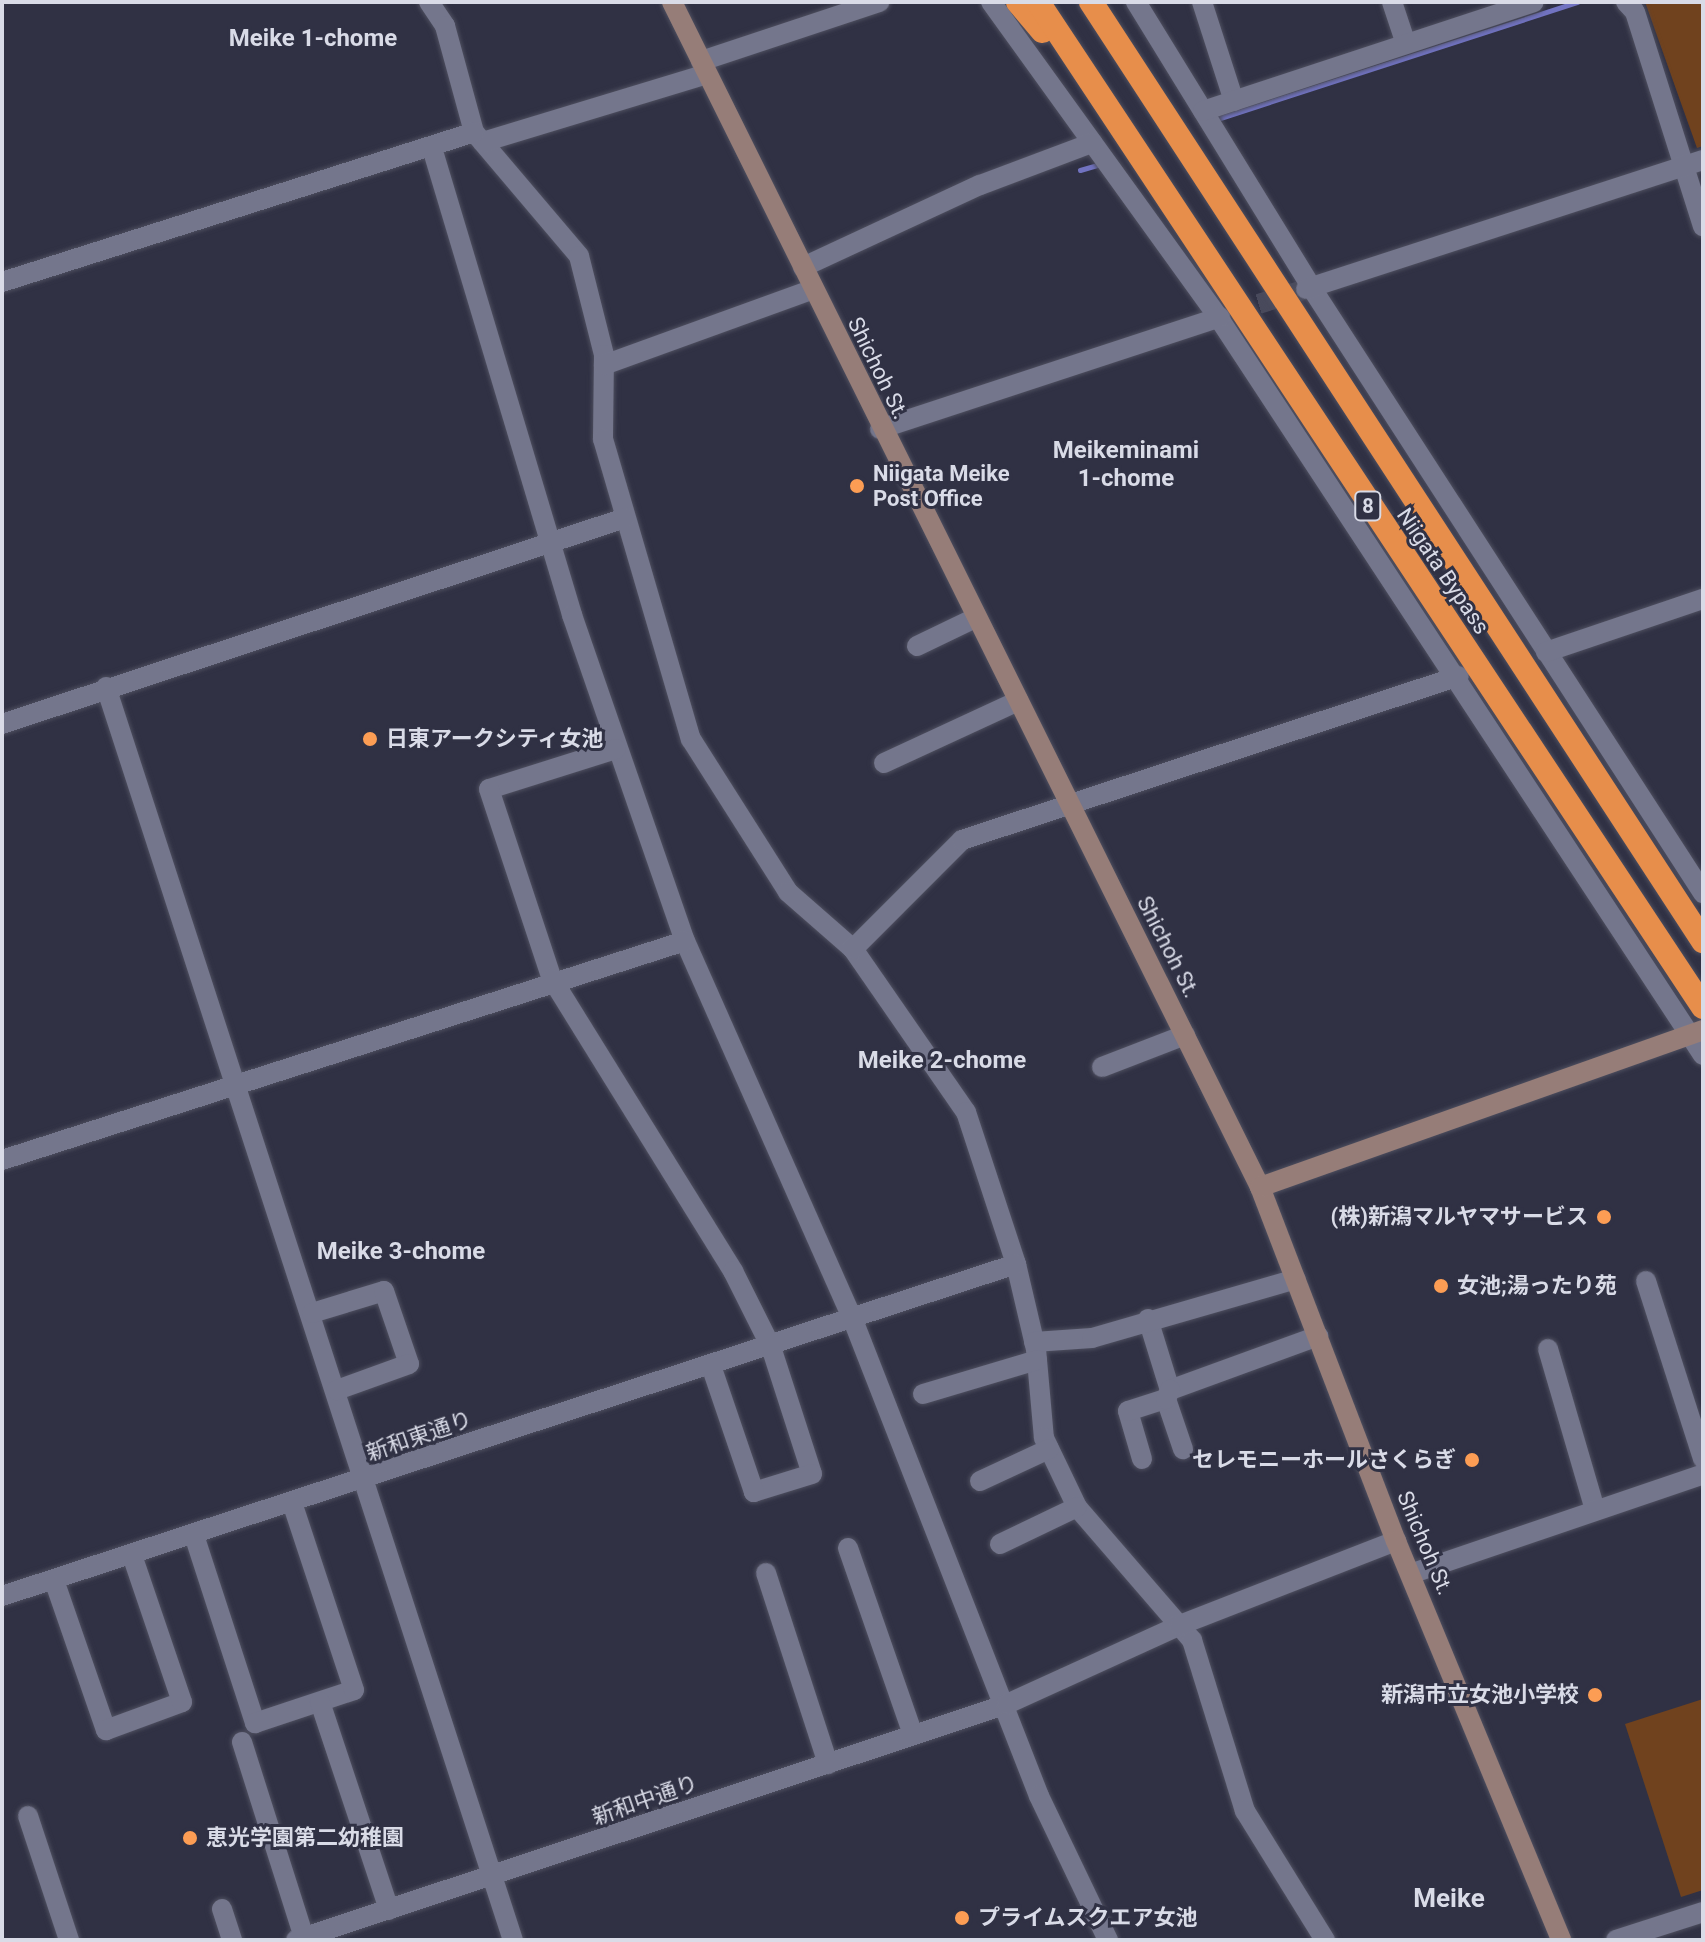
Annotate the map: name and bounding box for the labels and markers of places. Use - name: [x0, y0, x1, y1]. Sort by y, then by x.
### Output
- place label: Niigata Meike Post Office: [873, 460, 1010, 512]
- marker: Niigata Meike Post Office: [848, 477, 866, 495]
- place label: 日東アークシティ女池: [386, 726, 605, 752]
- marker: 日東アークシティ女池: [361, 730, 379, 748]
- place label: (株)新潟マルヤマサービス: [1331, 1204, 1588, 1230]
- marker: (株)新潟マルヤマサービス: [1595, 1208, 1613, 1226]
- place label: 女池;湯ったり苑: [1457, 1273, 1617, 1299]
- marker: 女池;湯ったり苑: [1432, 1277, 1450, 1295]
- place label: セレモニーホールさくらぎ: [1192, 1447, 1456, 1473]
- marker: セレモニーホールさくらぎ: [1463, 1451, 1481, 1469]
- place label: 新潟市立女池小学校: [1381, 1682, 1579, 1708]
- marker: 新潟市立女池小学校: [1586, 1686, 1604, 1704]
- place label: 恵光学園第二幼稚園: [206, 1825, 404, 1851]
- marker: 恵光学園第二幼稚園: [181, 1829, 199, 1847]
- place label: プライムスクエア女池: [978, 1905, 1198, 1931]
- marker: プライムスクエア女池: [953, 1909, 971, 1927]

